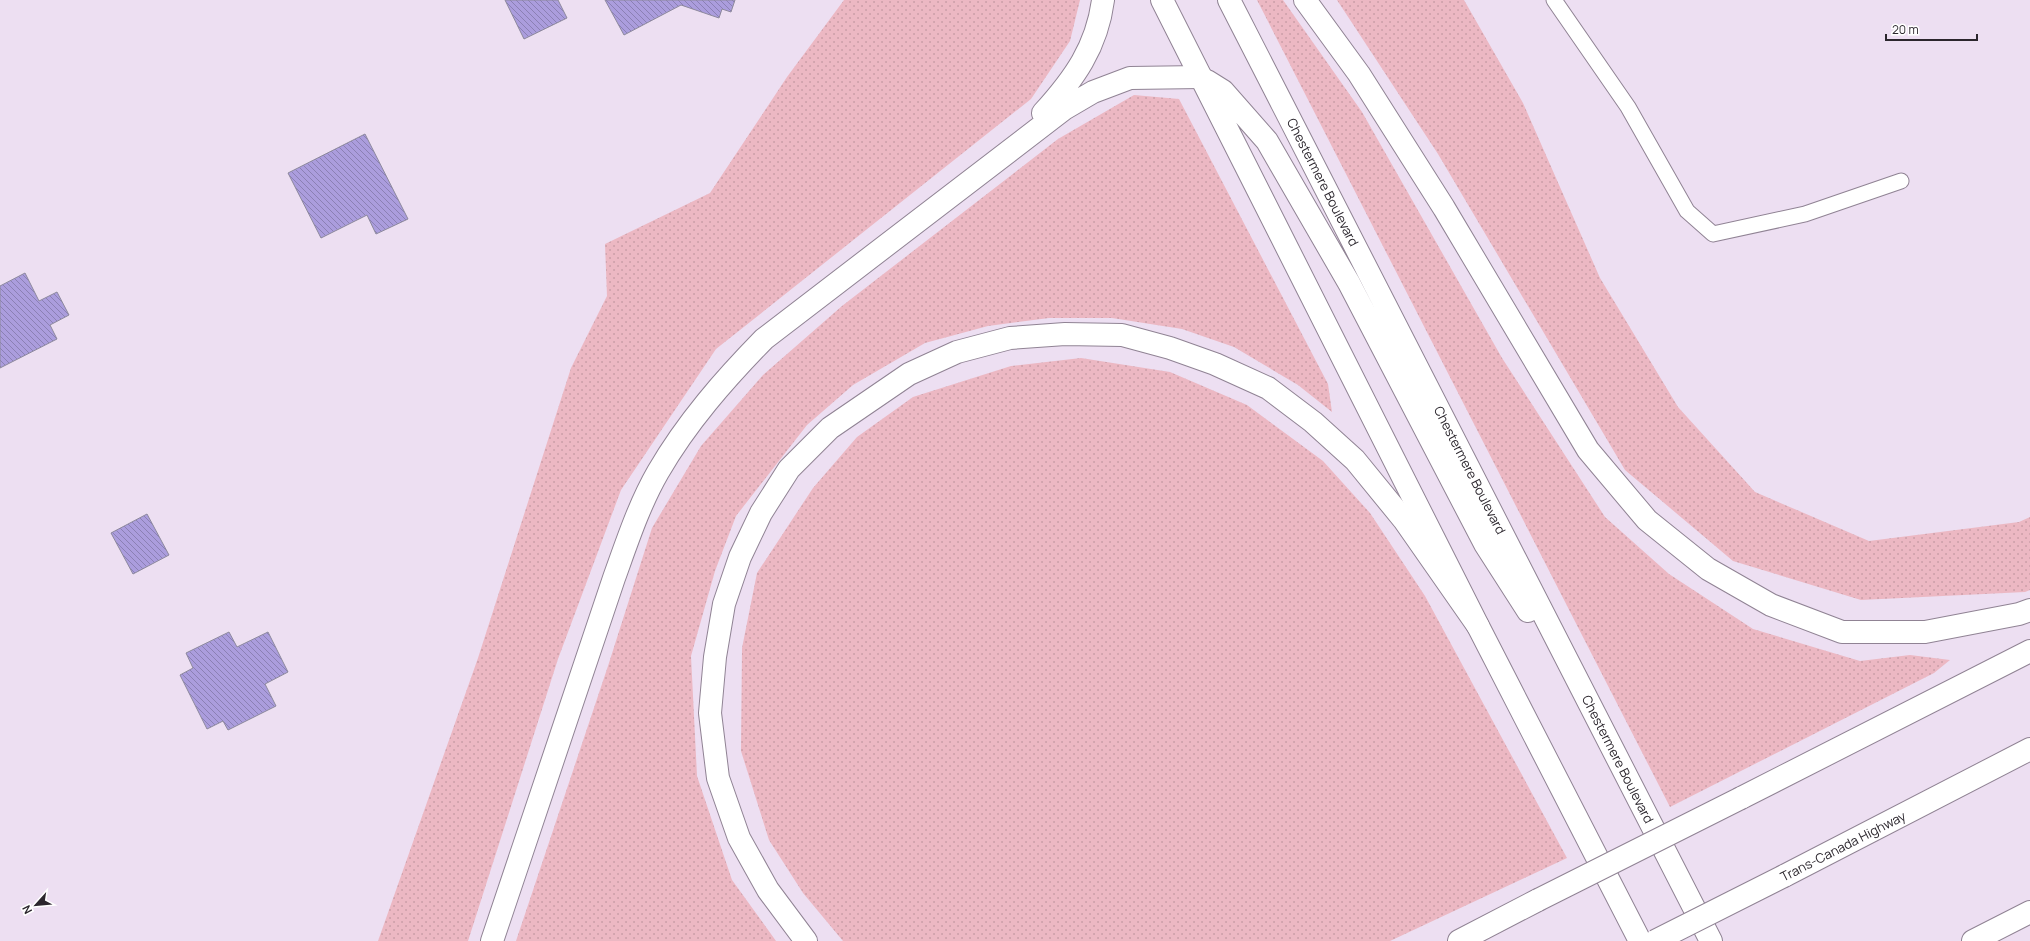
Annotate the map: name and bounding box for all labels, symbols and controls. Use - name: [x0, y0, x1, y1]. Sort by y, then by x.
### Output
- scale bar: [1886, 16, 1977, 42]
- text: 20 m: [1892, 21, 1919, 38]
- street label: Chestermere Boulevard: [1283, 115, 1363, 249]
- street label: Chestermere Boulevard: [1430, 403, 1510, 537]
- street label: Chestermere Boulevard: [1578, 692, 1658, 826]
- street label: Trans-Canada Highway: [1777, 807, 1909, 885]
- north arrow: [16, 885, 56, 925]
- text: N: [18, 903, 35, 917]

